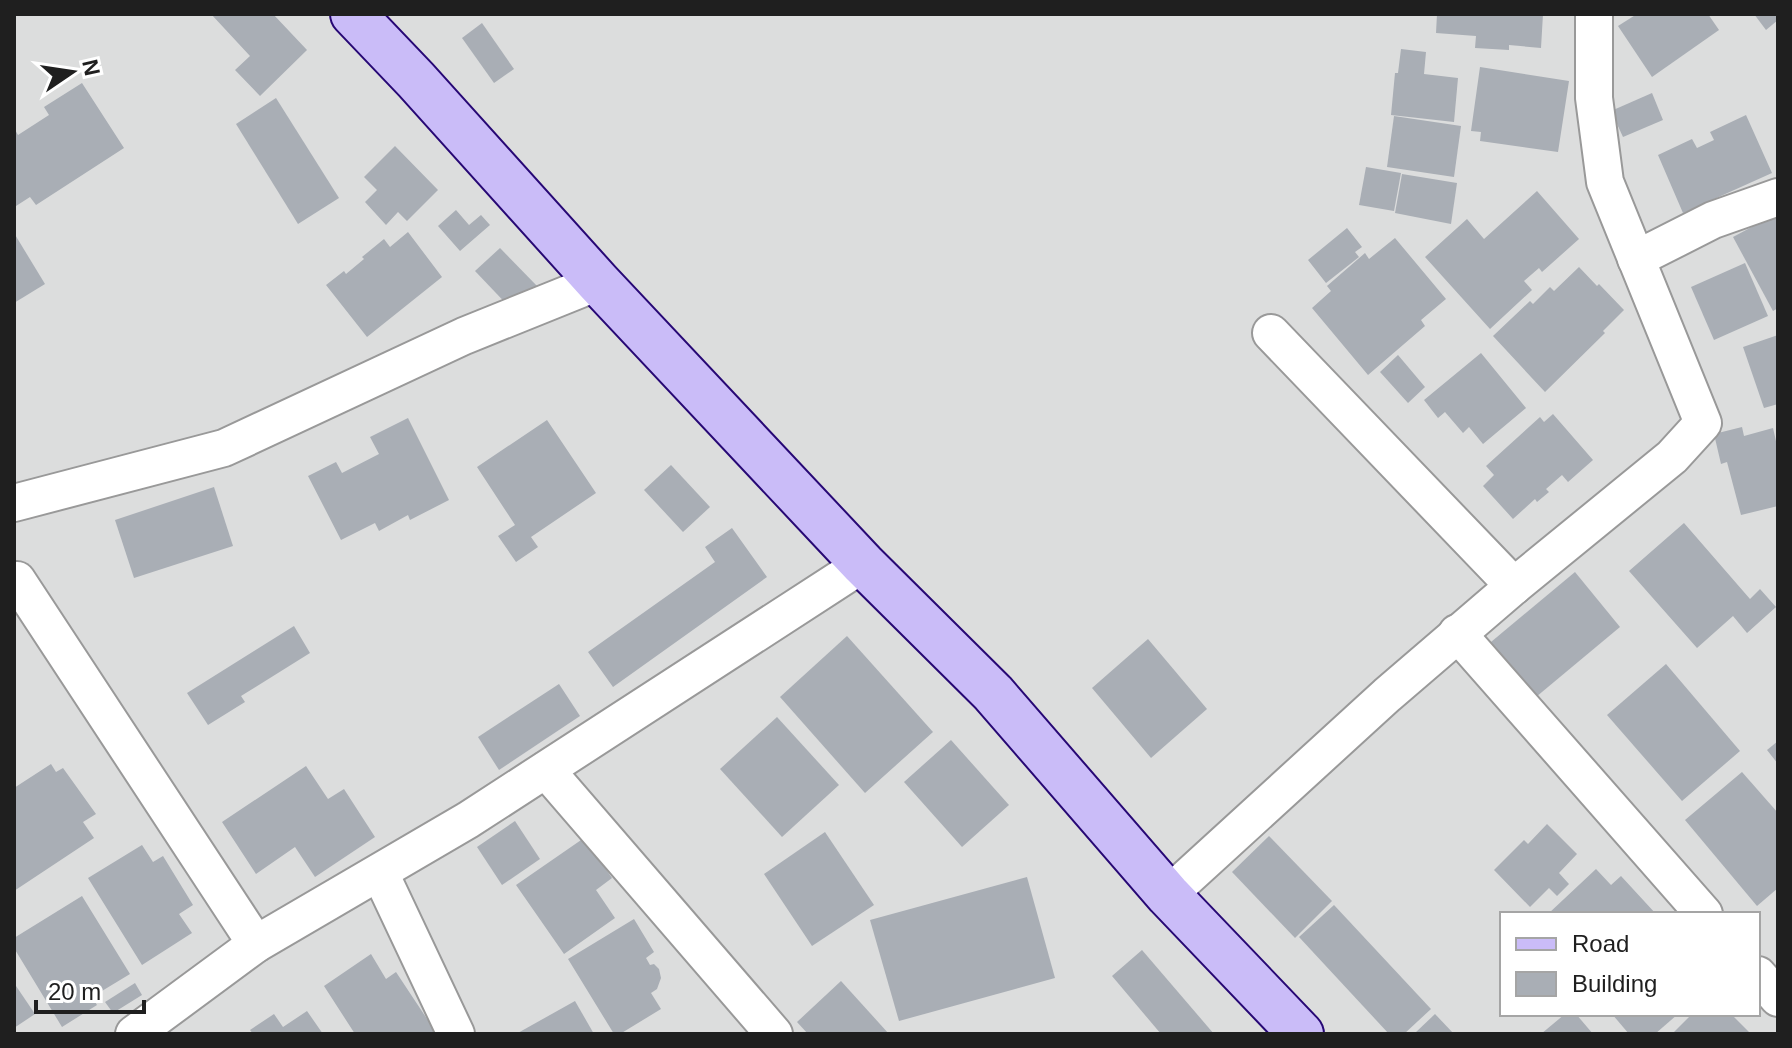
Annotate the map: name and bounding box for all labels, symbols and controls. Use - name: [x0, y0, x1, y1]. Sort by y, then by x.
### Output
- north arrow: [32, 32, 112, 112]
- text: N: [77, 57, 105, 78]
- legend: [1500, 912, 1760, 1016]
- text: Road: [1572, 930, 1629, 957]
- scale bar: [36, 964, 144, 1014]
- text: Building: [1572, 970, 1657, 997]
- text: 20 m: [48, 978, 101, 1005]

